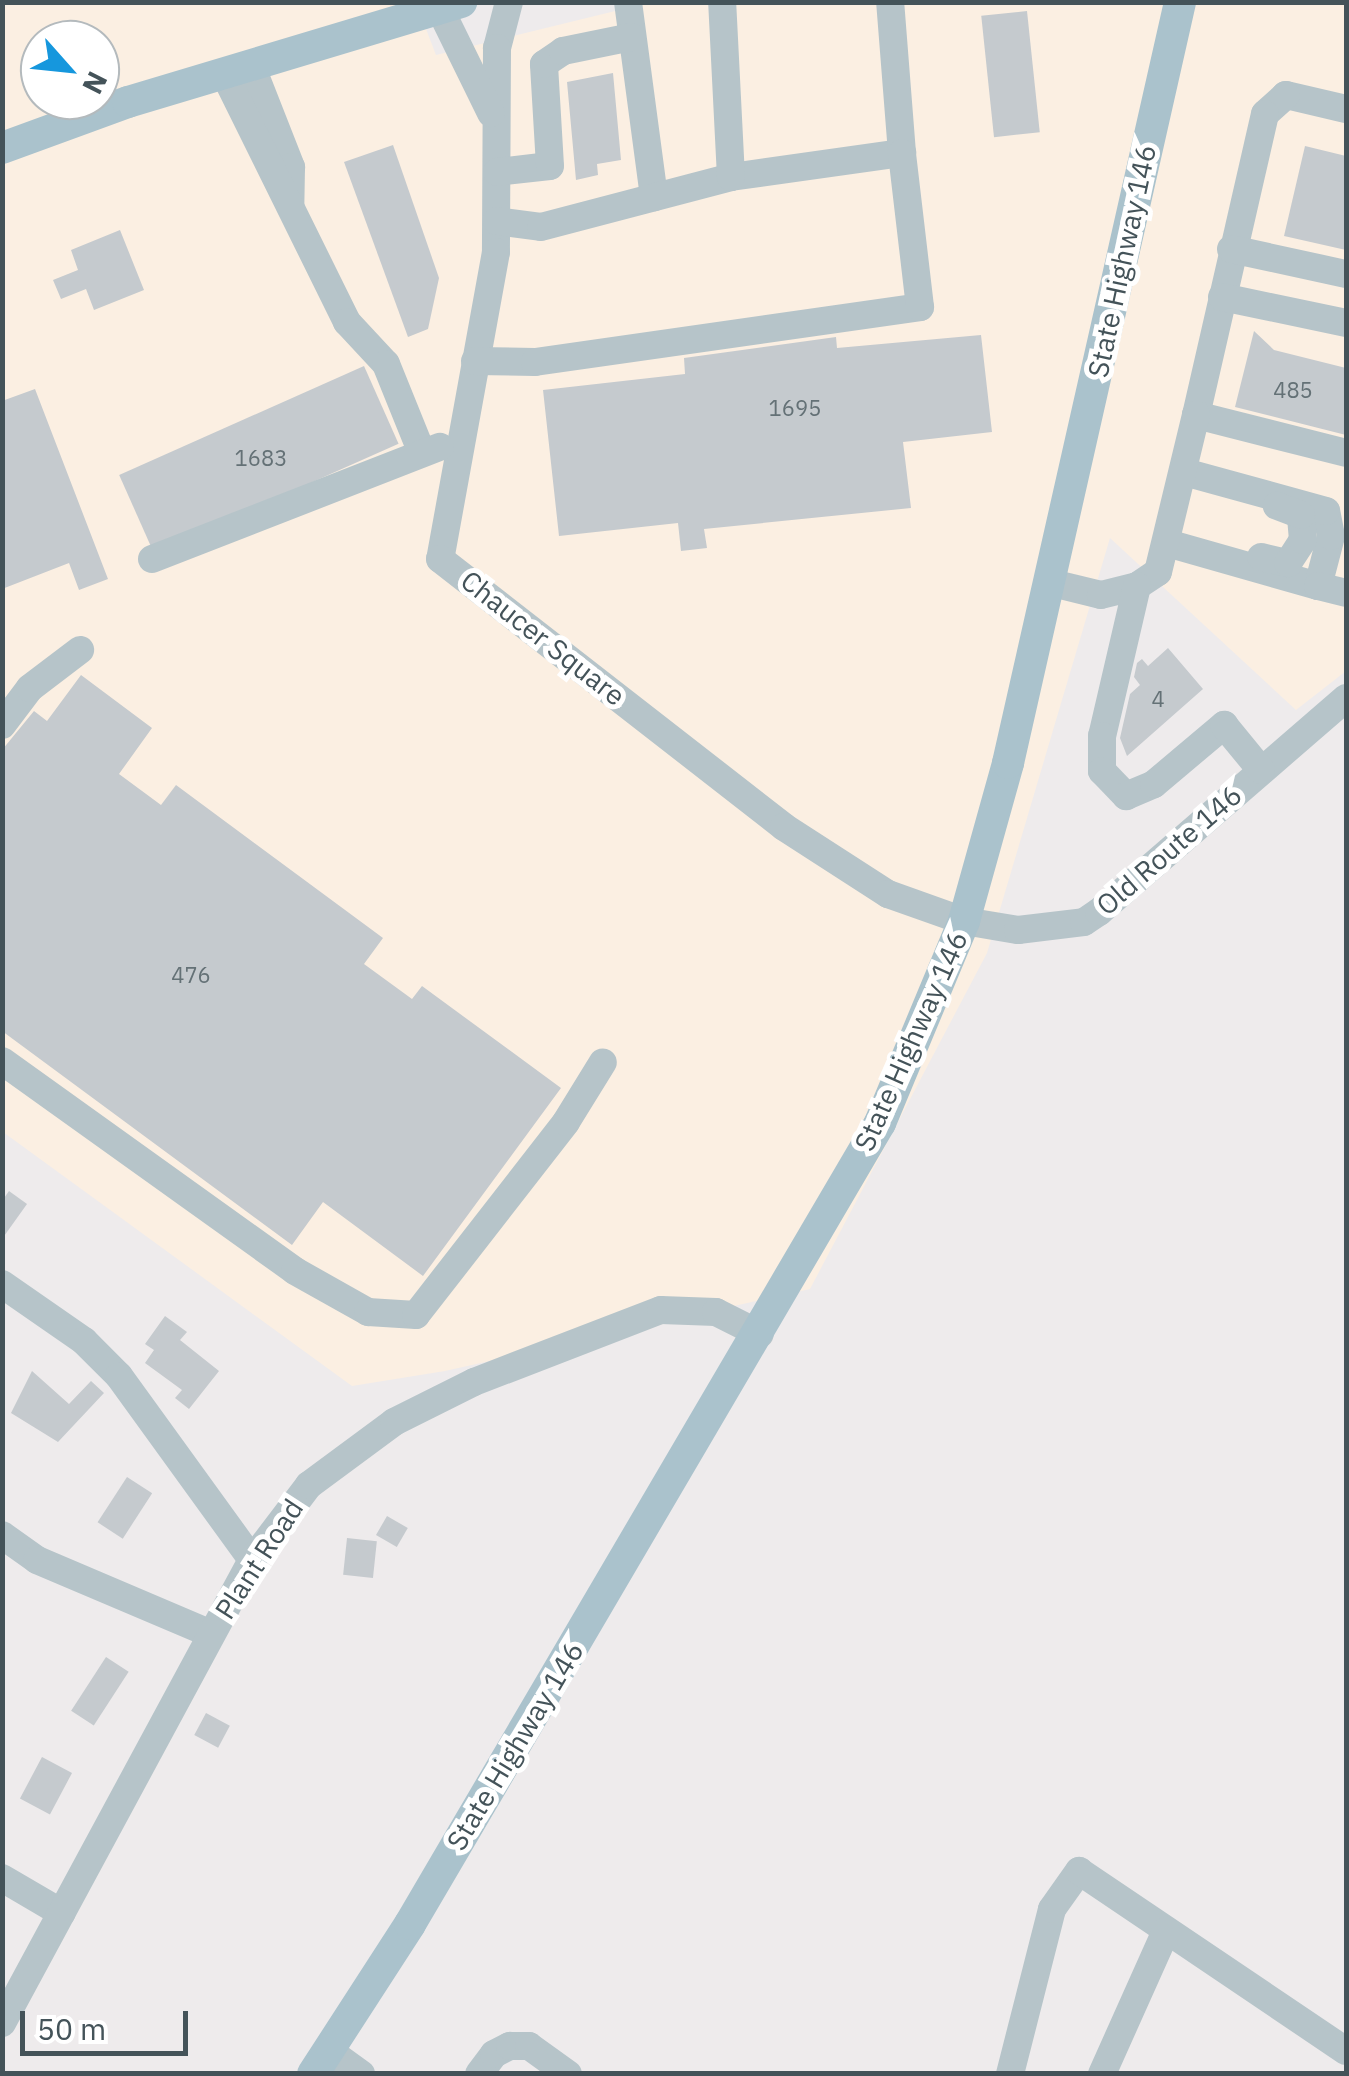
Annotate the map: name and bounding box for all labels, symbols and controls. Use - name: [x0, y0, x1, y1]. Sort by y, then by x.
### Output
- north arrow: [20, 20, 120, 120]
- text: N: [74, 66, 116, 100]
- street label: State Highway 146: [1081, 142, 1163, 380]
- house number: 485: [1273, 377, 1313, 403]
- house number: 1695: [769, 395, 821, 421]
- house number: 1683: [235, 445, 287, 471]
- street label: Chaucer Square: [454, 563, 632, 713]
- house number: 4: [1151, 686, 1165, 712]
- street label: Old Route 146: [1090, 778, 1248, 922]
- street label: State Highway 146: [847, 926, 975, 1156]
- house number: 476: [171, 962, 211, 988]
- street label: Plant Road: [208, 1493, 310, 1625]
- street label: State Highway 146: [440, 1636, 590, 1856]
- scale bar: [25, 1991, 192, 2053]
- text: 50 m: [37, 2009, 106, 2048]

